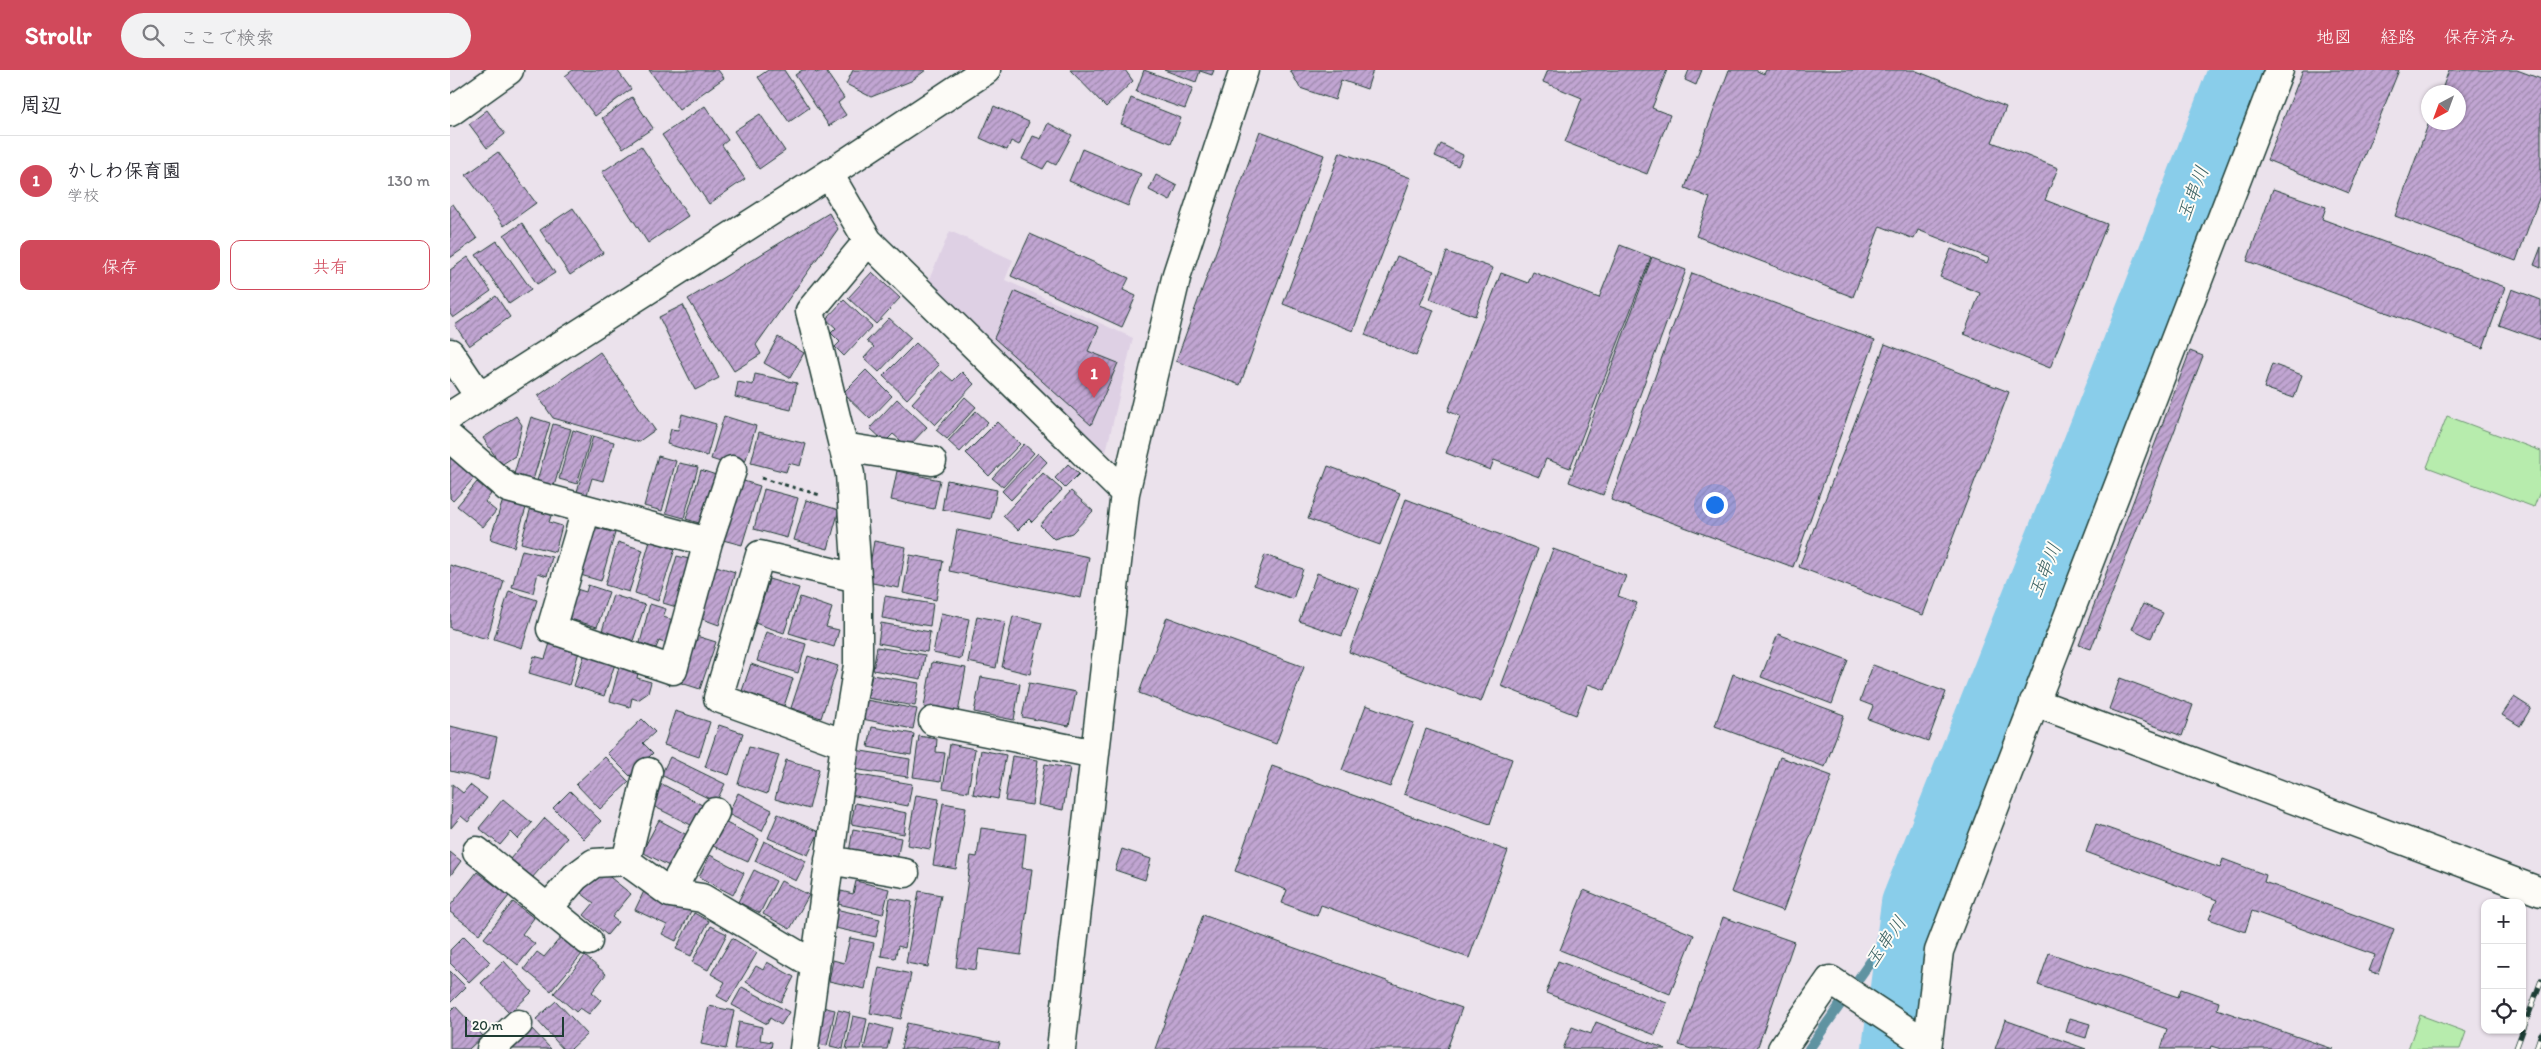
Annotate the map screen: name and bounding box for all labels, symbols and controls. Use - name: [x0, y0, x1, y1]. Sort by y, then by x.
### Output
- search box: [121, 13, 471, 58]
- text: Strollr: [25, 21, 91, 50]
- icon: search: [139, 21, 167, 49]
- text: ここで検索: [179, 26, 275, 49]
- text: 地図: [2316, 26, 2352, 48]
- text: 経路: [2380, 26, 2416, 48]
- text: 保存済み: [2444, 26, 2516, 48]
- north arrow: [2421, 85, 2466, 130]
- text: 周辺: [20, 92, 62, 117]
- text: かしわ保育園: [67, 159, 181, 182]
- water label: 玉串川: [2172, 162, 2213, 224]
- text: 1: [32, 171, 40, 190]
- text: 130 m: [387, 171, 430, 190]
- text: 学校: [67, 186, 99, 205]
- button: 保存: [20, 240, 220, 290]
- button: 共有: [230, 240, 430, 290]
- pin: 1: [1078, 357, 1110, 398]
- your location: [1702, 492, 1728, 518]
- water label: 玉串川: [2023, 539, 2066, 601]
- map controls: [2481, 899, 2526, 1034]
- button: +: [2481, 899, 2526, 944]
- water label: 玉串川: [1860, 911, 1911, 971]
- button: −: [2481, 944, 2526, 989]
- button: locate: [2481, 989, 2526, 1034]
- scale bar: [465, 1014, 564, 1037]
- text: 20 m: [472, 1017, 503, 1034]

